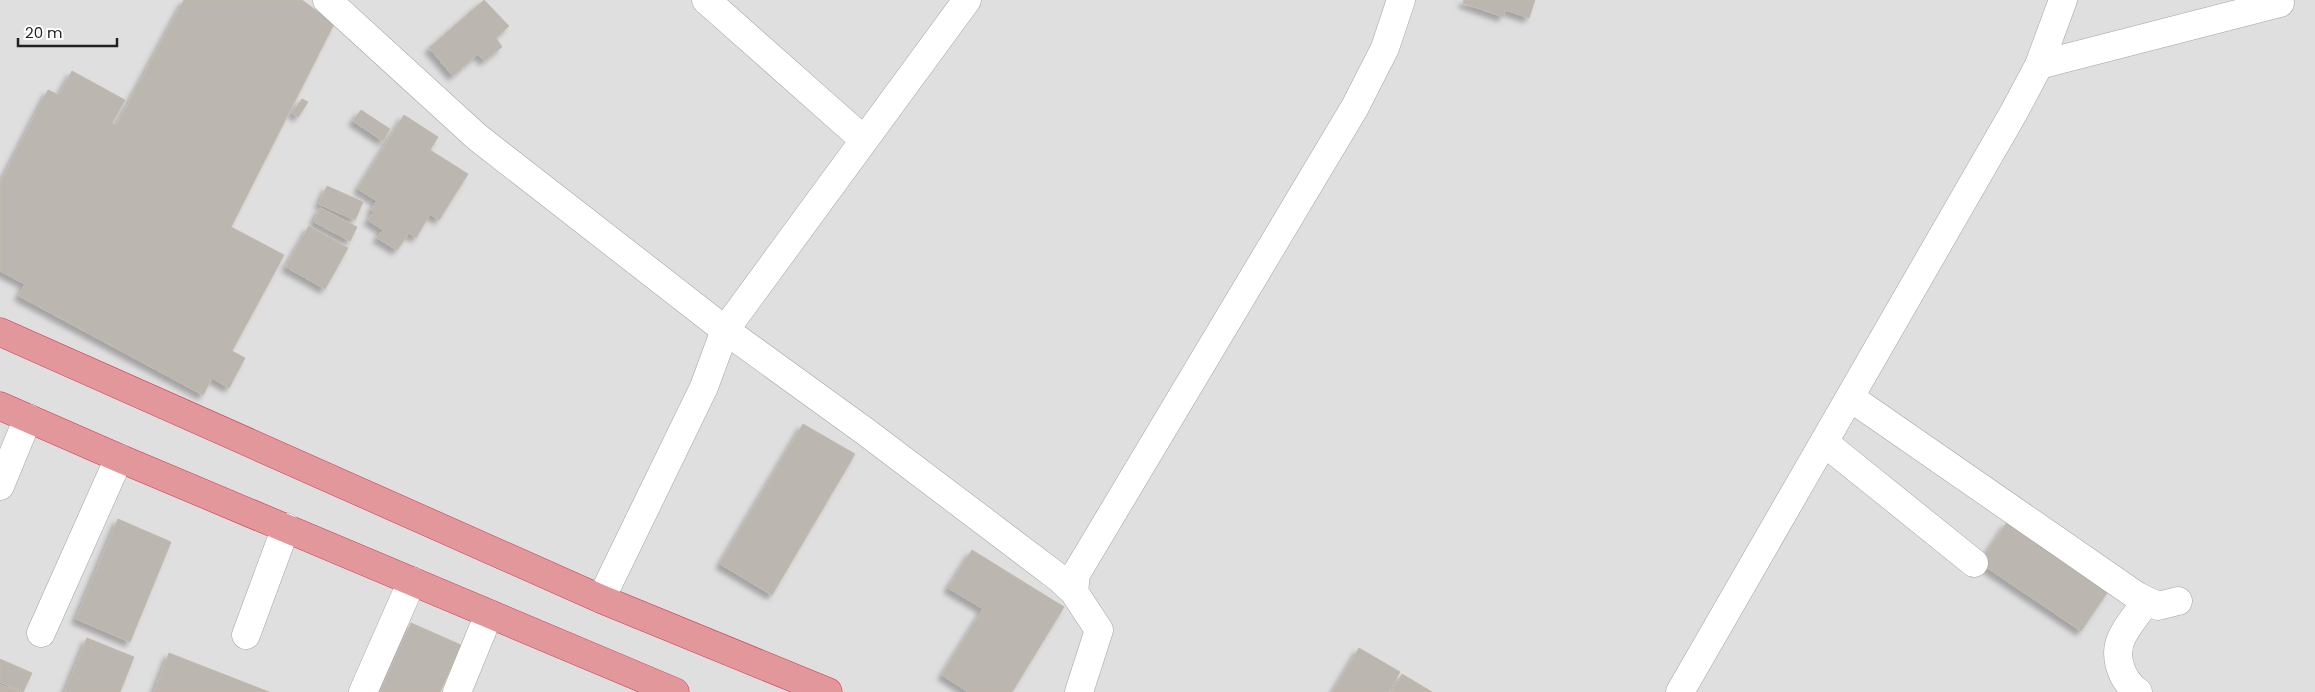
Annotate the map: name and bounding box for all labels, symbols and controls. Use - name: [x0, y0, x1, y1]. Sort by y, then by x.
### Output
- scale bar: [18, 15, 116, 47]
- text: 20 m: [25, 22, 63, 43]

